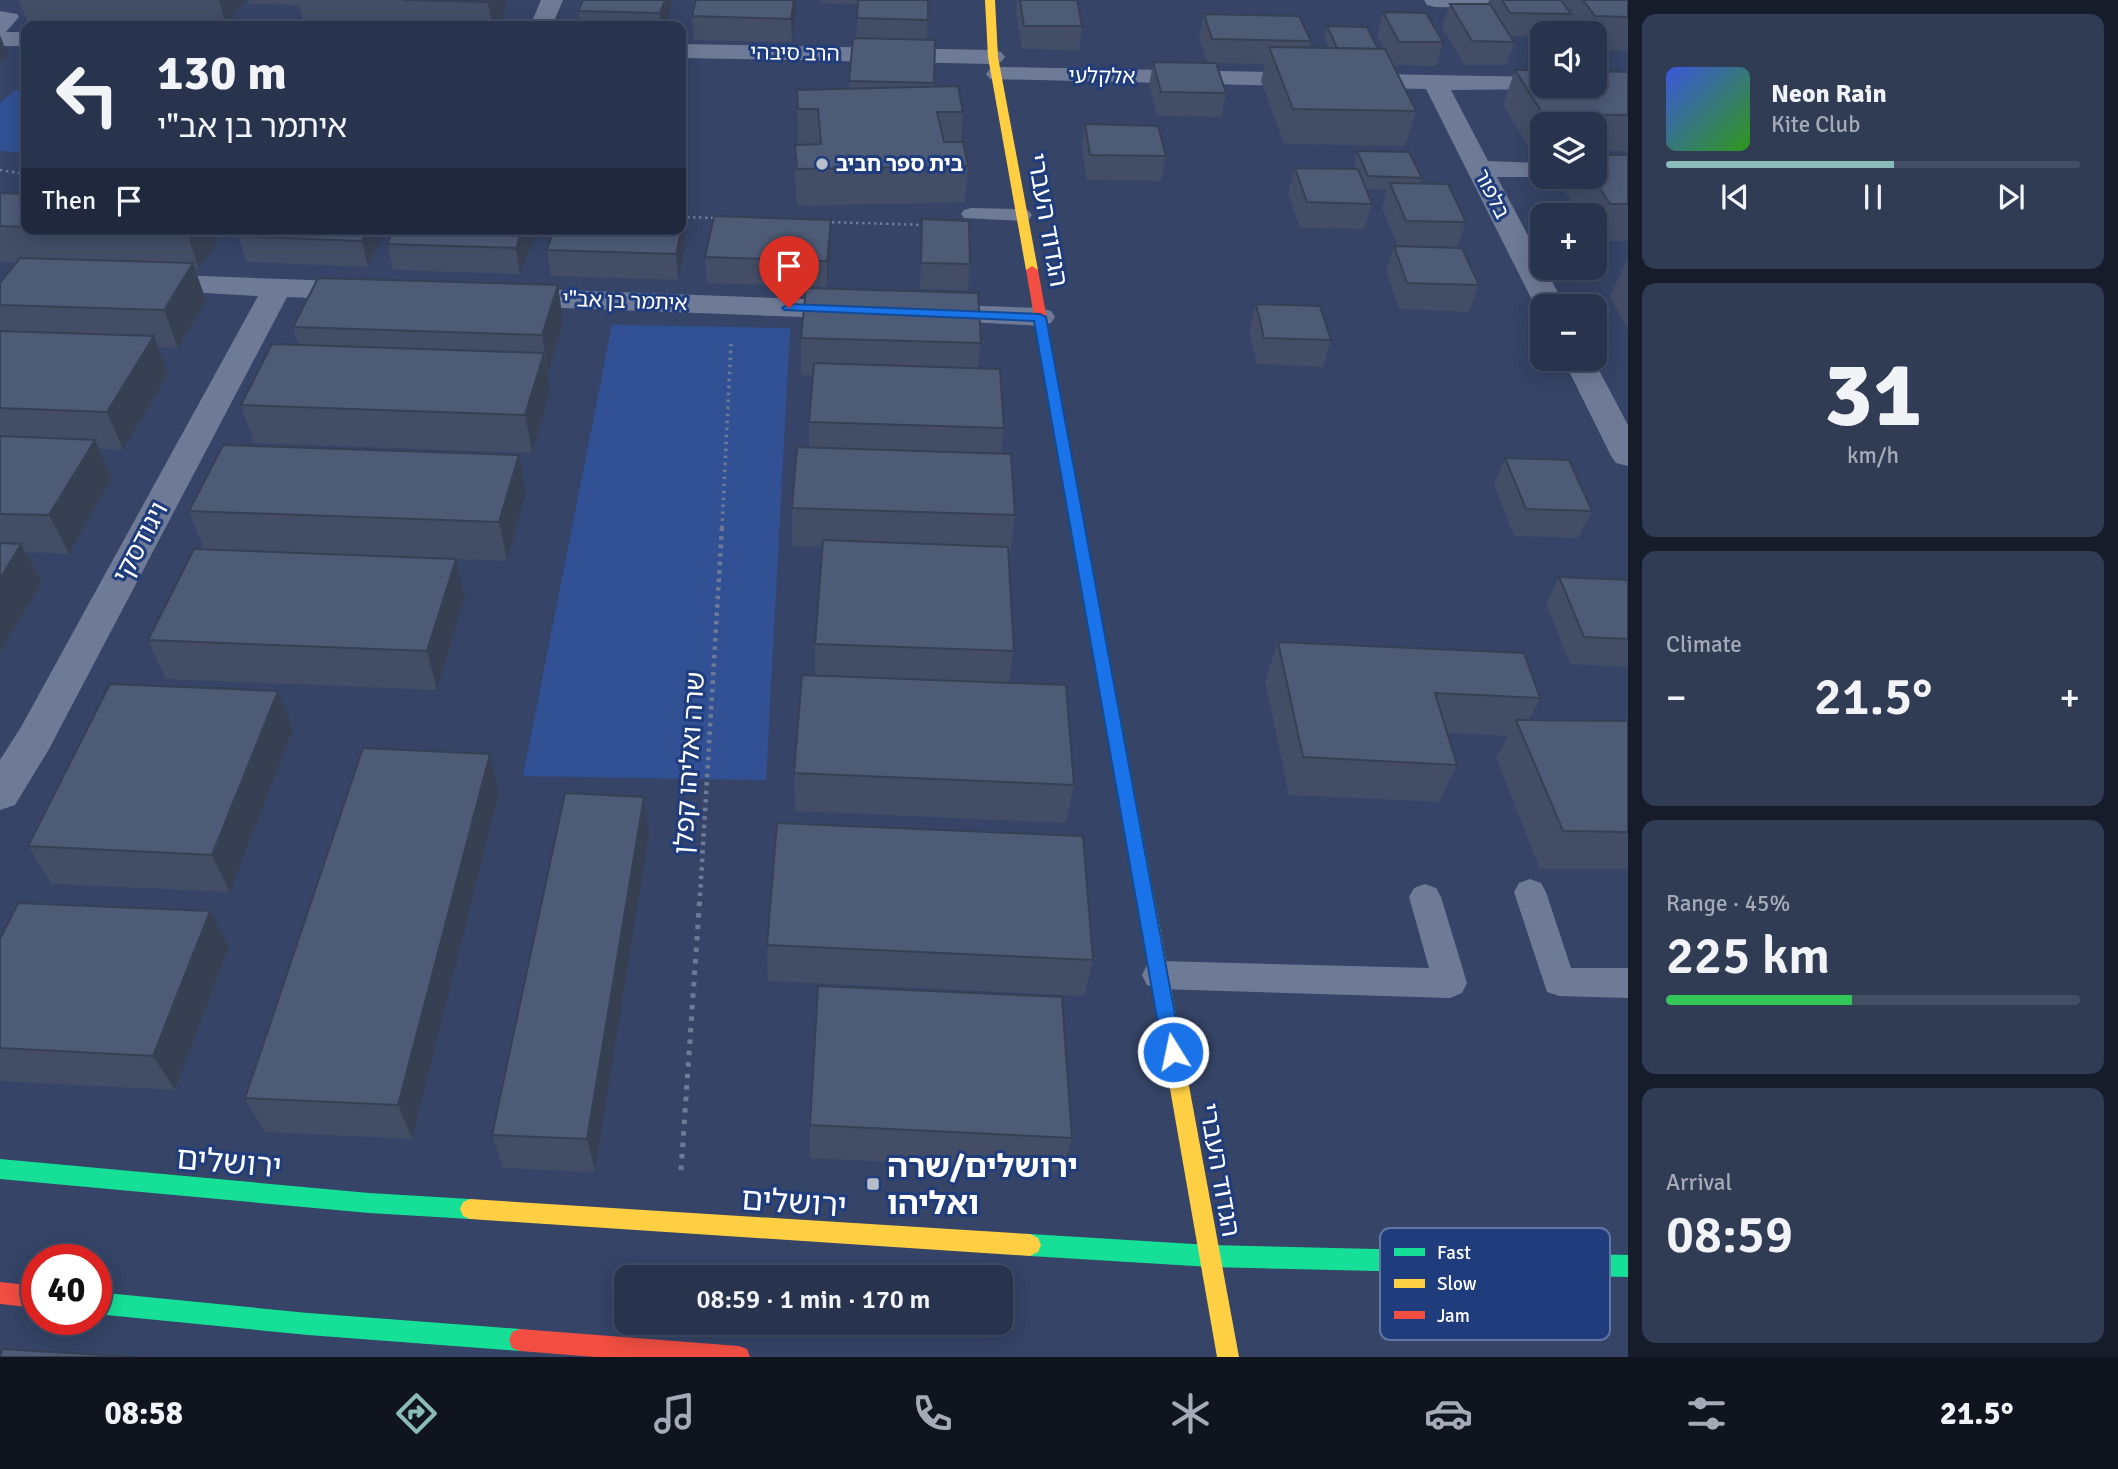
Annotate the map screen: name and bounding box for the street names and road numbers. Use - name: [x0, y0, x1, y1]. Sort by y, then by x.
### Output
- street label: הרב סיבהי: [750, 39, 840, 67]
- street label: אלקלעי: [1068, 62, 1136, 90]
- street label: הגדוד העברי: [1020, 151, 1074, 289]
- street label: בלפור: [1469, 165, 1515, 223]
- street label: איתמר בן אב"י: [562, 286, 688, 316]
- street label: ויגודסקי: [106, 497, 175, 588]
- street label: שרה ואליהו קפלן: [668, 671, 712, 855]
- street label: הגדוד העברי: [1192, 1101, 1246, 1239]
- street label: ירושלים: [175, 1138, 283, 1187]
- street label: ירושלים: [740, 1179, 848, 1226]

